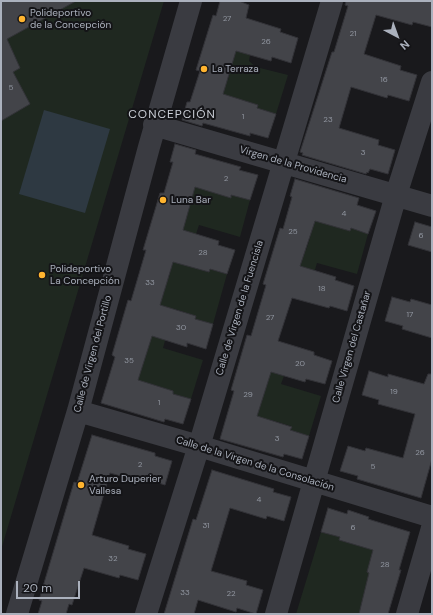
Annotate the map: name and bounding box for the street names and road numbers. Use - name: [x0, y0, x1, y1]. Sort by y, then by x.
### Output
- street label: Virgen de la Providencia: [238, 144, 348, 186]
- street label: Calle de Virgen de la Fuencisla: [214, 239, 266, 377]
- street label: Calle Virgen del Castañar: [330, 290, 374, 404]
- street label: Calle de Virgen del Portillo: [72, 294, 114, 414]
- street label: Calle de la Virgen de la Consolación: [175, 434, 335, 494]

